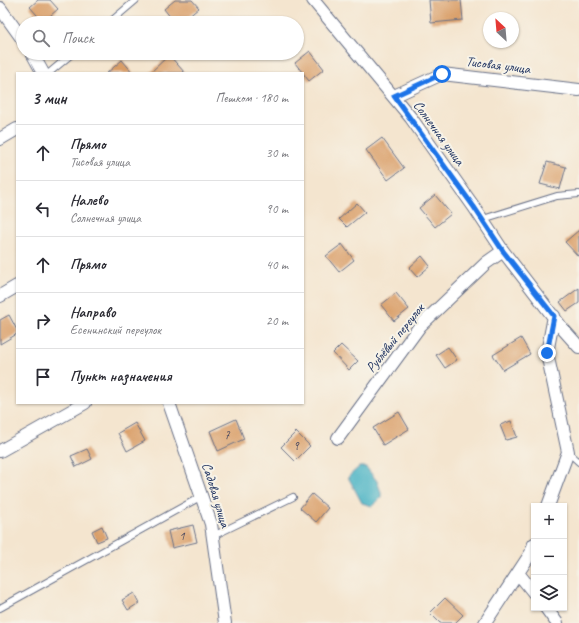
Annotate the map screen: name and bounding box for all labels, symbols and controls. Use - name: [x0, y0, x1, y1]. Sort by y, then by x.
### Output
- north arrow: [483, 12, 519, 48]
- search box: [16, 16, 304, 60]
- icon: search: [30, 27, 52, 49]
- text: Поиск: [62, 29, 94, 48]
- street label: Тисовая улица: [465, 53, 532, 77]
- route start: [433, 65, 451, 83]
- text: 3 мин: [32, 88, 67, 109]
- text: Пешком · 180 m: [215, 90, 288, 106]
- street label: Солнечная улица: [410, 97, 469, 170]
- text: Прямо: [70, 135, 106, 154]
- icon: ahead: [32, 142, 54, 164]
- text: 30 m: [266, 145, 288, 161]
- text: Тисовая улица: [70, 154, 130, 170]
- text: Налево: [70, 191, 108, 210]
- icon: left: [32, 198, 54, 220]
- text: 90 m: [266, 201, 288, 217]
- text: Солнечная улица: [70, 210, 141, 226]
- icon: ahead: [32, 254, 54, 276]
- text: Прямо: [70, 255, 106, 274]
- text: 40 m: [266, 257, 288, 273]
- street label: Рублёвый переулок: [362, 299, 429, 376]
- text: Направо: [70, 303, 116, 322]
- icon: right: [32, 310, 54, 332]
- text: 20 m: [266, 313, 288, 329]
- text: Есенинский переулок: [70, 322, 161, 338]
- route end: [538, 344, 556, 362]
- icon: arrive: [32, 366, 54, 388]
- text: Пункт назначения: [70, 367, 172, 386]
- house number: 7: [224, 427, 230, 443]
- house number: 9: [293, 438, 300, 454]
- street label: Садовая улица: [198, 460, 234, 530]
- map controls: [531, 503, 567, 611]
- button: +: [531, 503, 567, 539]
- house number: 1: [179, 528, 185, 544]
- button: −: [531, 539, 567, 575]
- button: layers: [531, 575, 567, 611]

